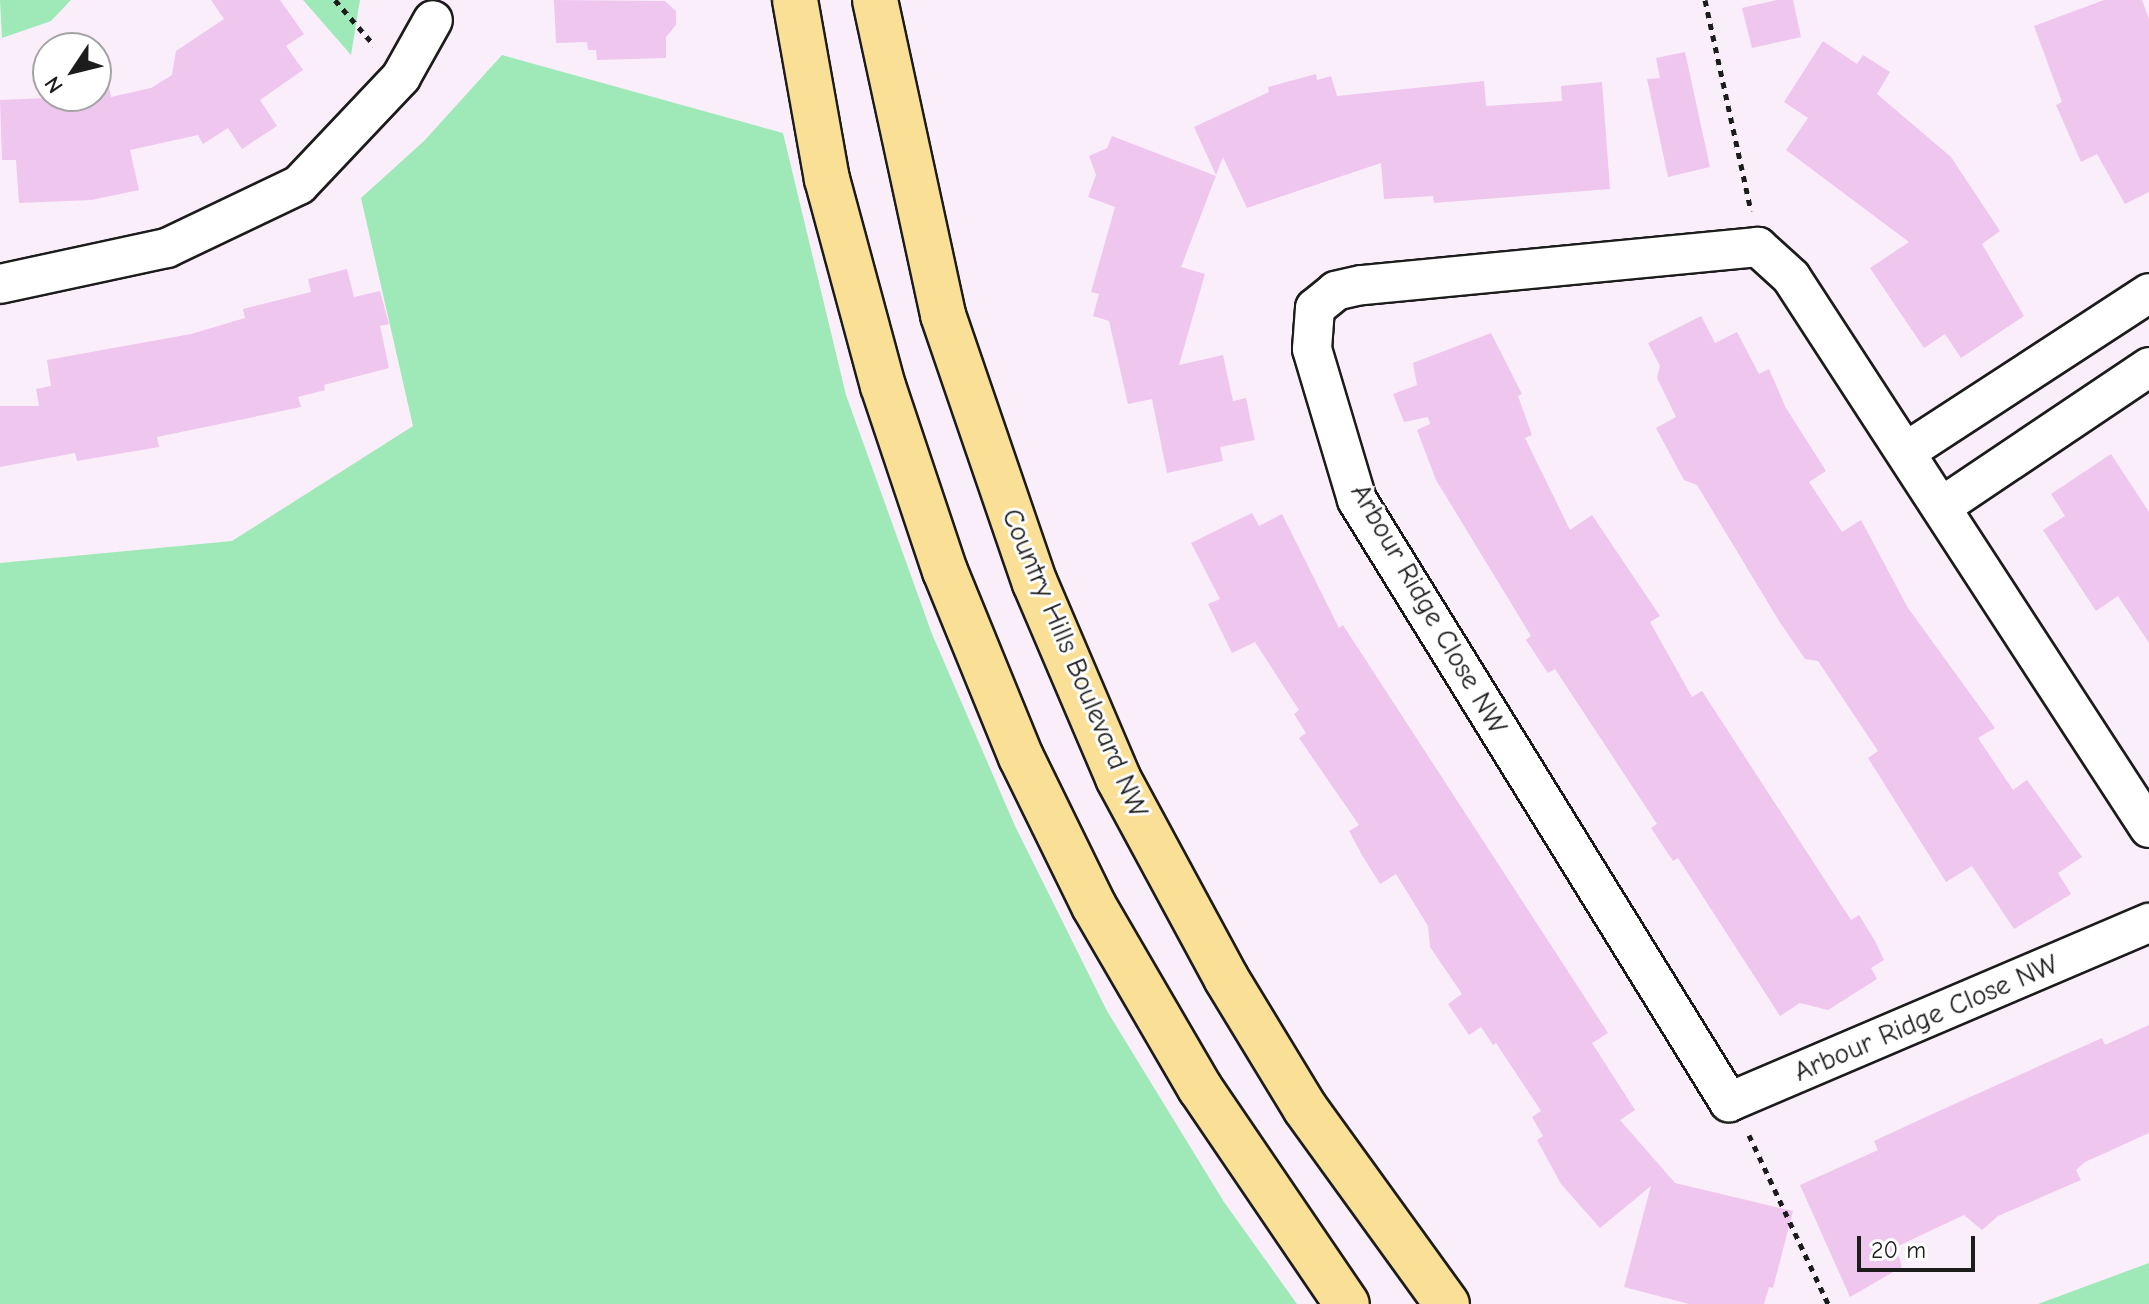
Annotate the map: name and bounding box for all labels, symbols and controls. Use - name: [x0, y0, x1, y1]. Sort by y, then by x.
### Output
- north arrow: [32, 32, 112, 112]
- text: N: [39, 71, 69, 98]
- street label: Arbour Ridge Close NW: [1344, 478, 1514, 740]
- street label: Country Hills Boulevard NW: [995, 504, 1155, 822]
- street label: Arbour Ridge Close NW: [1789, 947, 2063, 1089]
- scale bar: [1861, 1220, 1979, 1270]
- text: 20 m: [1871, 1236, 1926, 1264]

